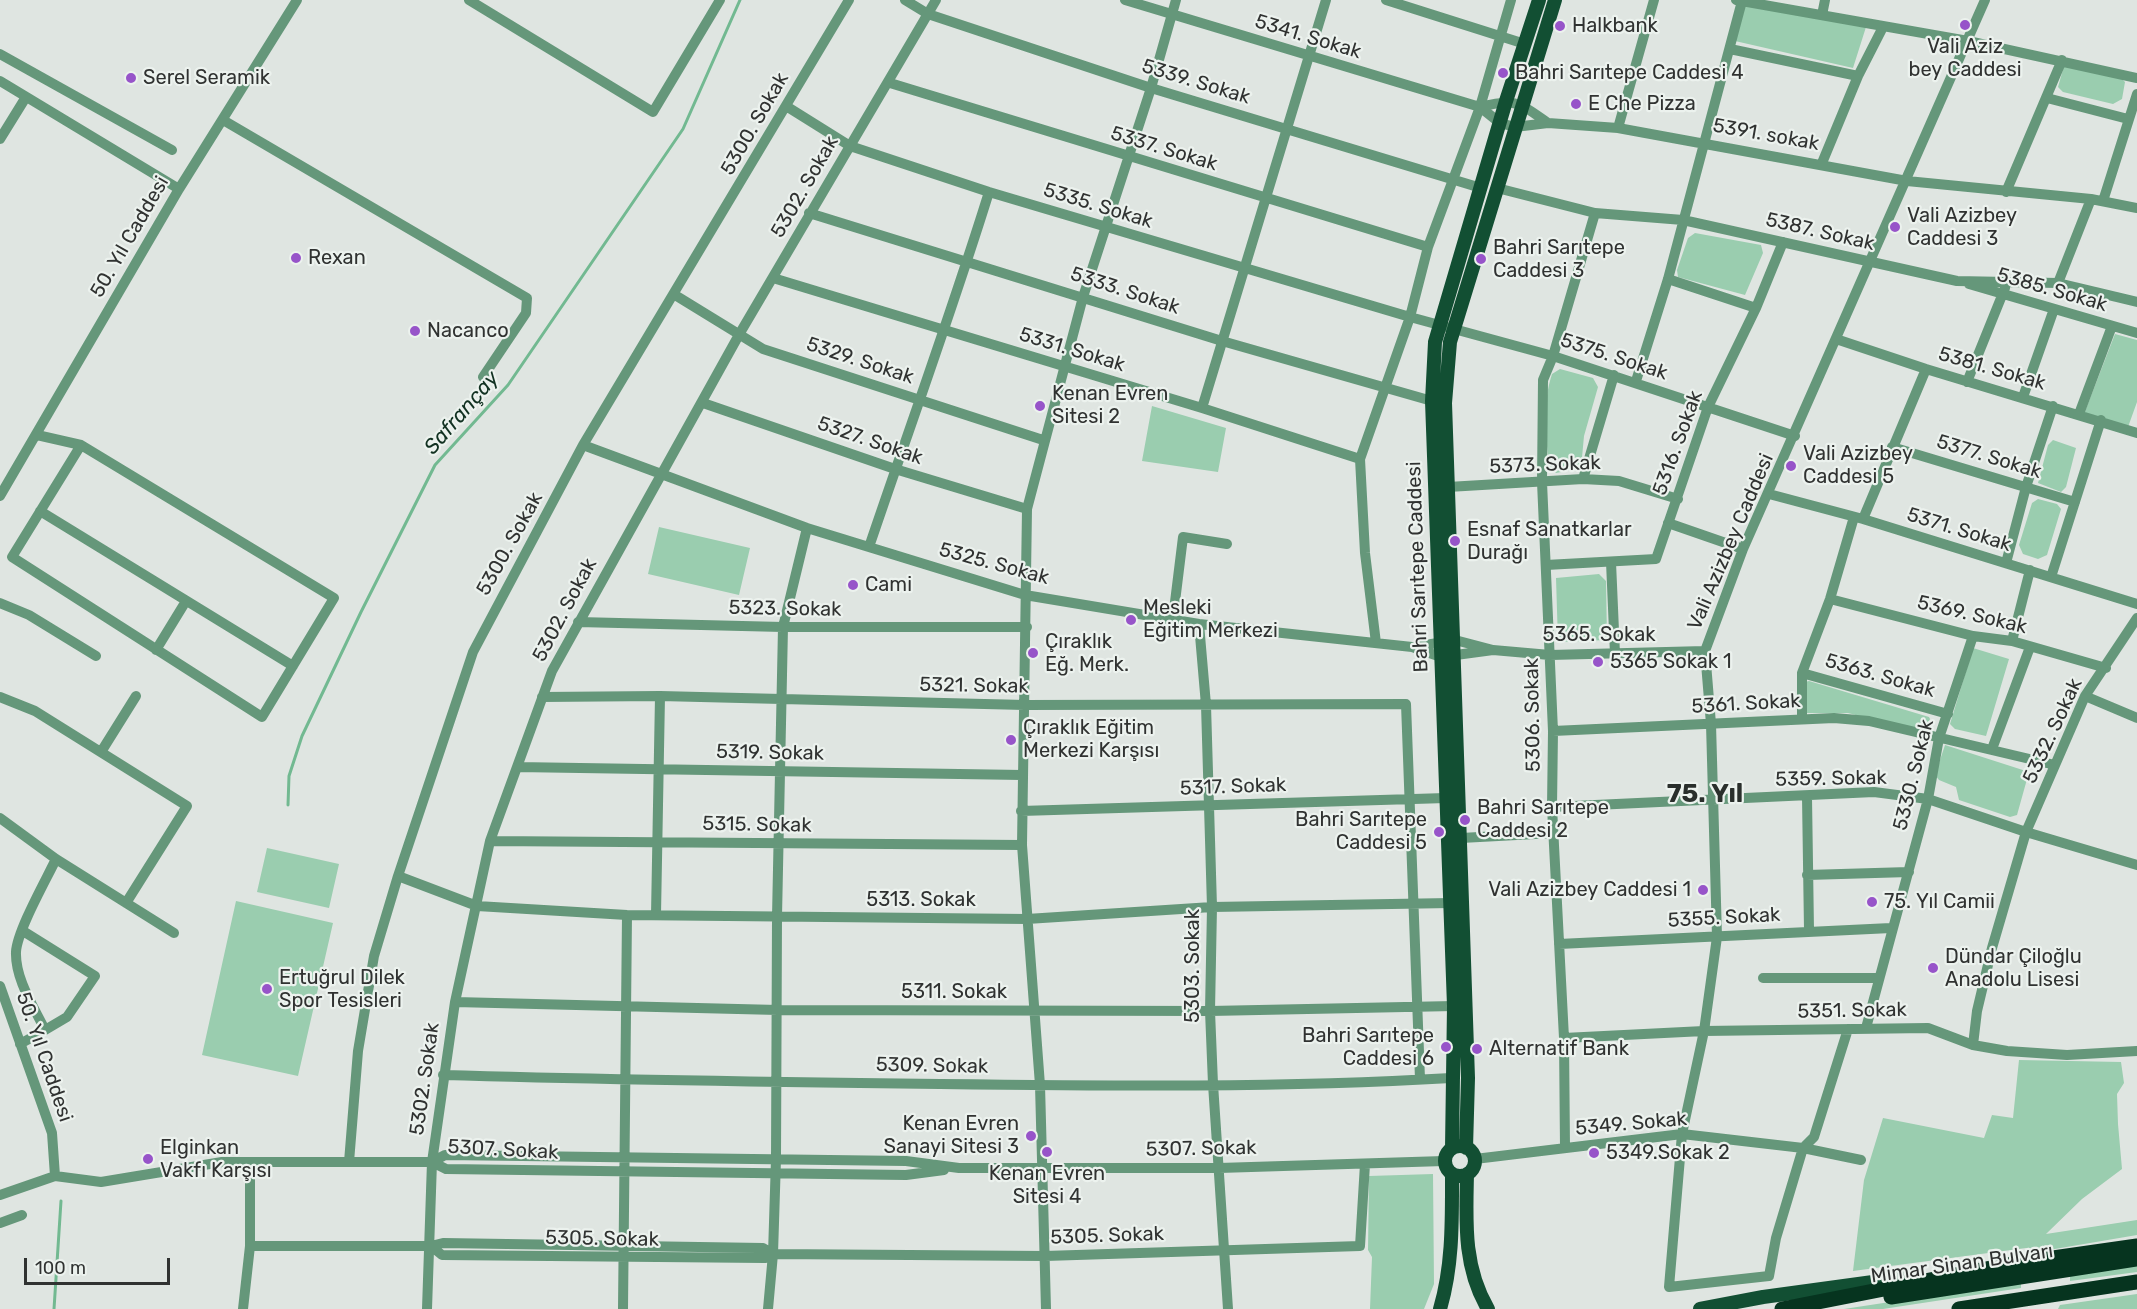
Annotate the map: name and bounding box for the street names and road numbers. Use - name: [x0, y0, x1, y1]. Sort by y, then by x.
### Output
- street label: 5341. Sokak: [1252, 9, 1364, 65]
- street label: 5339. Sokak: [1139, 54, 1253, 110]
- street label: 5300. Sokak: [716, 68, 794, 180]
- street label: 5391. sokak: [1711, 114, 1821, 156]
- street label: 5337. Sokak: [1108, 121, 1220, 177]
- street label: 5302. Sokak: [766, 132, 844, 242]
- street label: 50. Yıl Caddesi: [86, 172, 174, 302]
- street label: 5335. Sokak: [1040, 178, 1156, 234]
- street label: 5387. Sokak: [1763, 208, 1877, 256]
- street label: 5333. Sokak: [1067, 262, 1183, 320]
- street label: 5385. Sokak: [1994, 263, 2110, 317]
- street label: 5331. Sokak: [1016, 323, 1128, 377]
- street label: 5375. Sokak: [1557, 328, 1671, 386]
- street label: 5329. Sokak: [803, 332, 917, 390]
- street label: 5381. Sokak: [1936, 342, 2048, 396]
- street label: 5316. Sokak: [1648, 387, 1708, 499]
- street label: 5327. Sokak: [814, 412, 926, 470]
- street label: 5377. Sokak: [1934, 430, 2044, 484]
- street label: Vali Azizbey Caddesi: [1683, 450, 1779, 634]
- street label: 5373. Sokak: [1489, 451, 1601, 479]
- street label: Bahri Sarıtepe Caddesi: [1402, 461, 1434, 673]
- street label: 5300. Sokak: [472, 488, 548, 600]
- street label: 5371. Sokak: [1904, 503, 2014, 557]
- street label: 5325. Sokak: [936, 538, 1052, 590]
- street label: 5302. Sokak: [528, 554, 602, 666]
- street label: 5369. Sokak: [1915, 591, 2029, 639]
- street label: 5323. Sokak: [728, 596, 842, 622]
- street label: 5365. Sokak: [1543, 623, 1655, 647]
- street label: 5363. Sokak: [1822, 649, 1938, 703]
- street label: 5306. Sokak: [1520, 658, 1546, 772]
- street label: 5321. Sokak: [919, 673, 1029, 699]
- street label: 5332. Sokak: [2018, 675, 2088, 787]
- street label: 5361. Sokak: [1691, 689, 1801, 719]
- street label: 5330. Sokak: [1889, 717, 1939, 833]
- street label: 5319. Sokak: [716, 740, 824, 766]
- street label: 5359. Sokak: [1775, 766, 1887, 792]
- street label: 5317. Sokak: [1179, 773, 1287, 801]
- street label: 5315. Sokak: [702, 812, 812, 838]
- street label: 5313. Sokak: [866, 888, 976, 912]
- street label: 5355. Sokak: [1667, 903, 1781, 933]
- street label: 5303. Sokak: [1181, 909, 1205, 1023]
- street label: 5311. Sokak: [901, 980, 1007, 1004]
- street label: 50. Yıl Caddesi: [11, 989, 77, 1125]
- street label: 5351. Sokak: [1797, 998, 1907, 1024]
- street label: 5302. Sokak: [405, 1021, 445, 1137]
- street label: 5309. Sokak: [876, 1053, 988, 1079]
- street label: 5349. Sokak: [1574, 1107, 1688, 1141]
- street label: 5307. Sokak: [447, 1135, 559, 1165]
- street label: 5307. Sokak: [1145, 1136, 1257, 1162]
- street label: 5305. Sokak: [1050, 1222, 1164, 1250]
- street label: 5305. Sokak: [545, 1226, 659, 1252]
- street label: Mimar Sinan Bulvarı: [1869, 1239, 2055, 1289]

